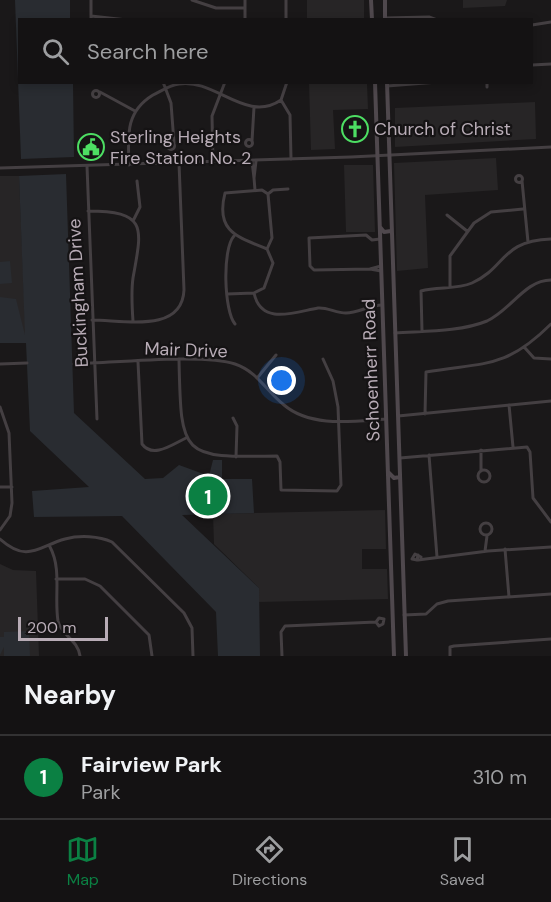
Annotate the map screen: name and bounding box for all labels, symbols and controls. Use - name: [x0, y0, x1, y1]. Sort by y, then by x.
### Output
- search box: [18, 18, 533, 84]
- icon: search: [39, 35, 72, 68]
- text: Search here: [87, 37, 208, 66]
- church icon: Church of Christ: [340, 114, 370, 144]
- place label: Church of Christ: [374, 117, 511, 141]
- place label: Sterling Heights Fire Station No. 2: [110, 125, 251, 170]
- public building icon: Sterling Heights Fire Station No. 2: [76, 132, 106, 162]
- street label: Buckingham Drive: [62, 218, 94, 368]
- street label: Schoenherr Road: [357, 298, 385, 442]
- street label: Mair Drive: [144, 337, 228, 363]
- your location: [267, 366, 296, 395]
- pin: 1: [188, 474, 228, 518]
- scale bar: [18, 614, 108, 642]
- text: 200 m: [27, 617, 76, 638]
- text: Nearby: [24, 678, 116, 712]
- text: Fairview Park: [81, 750, 222, 779]
- text: 1: [40, 764, 47, 790]
- text: 310 m: [472, 764, 527, 790]
- text: Park: [81, 779, 121, 805]
- tab: Map: [66, 833, 99, 890]
- tab: Directions: [232, 833, 307, 890]
- tab: Saved: [440, 833, 485, 890]

